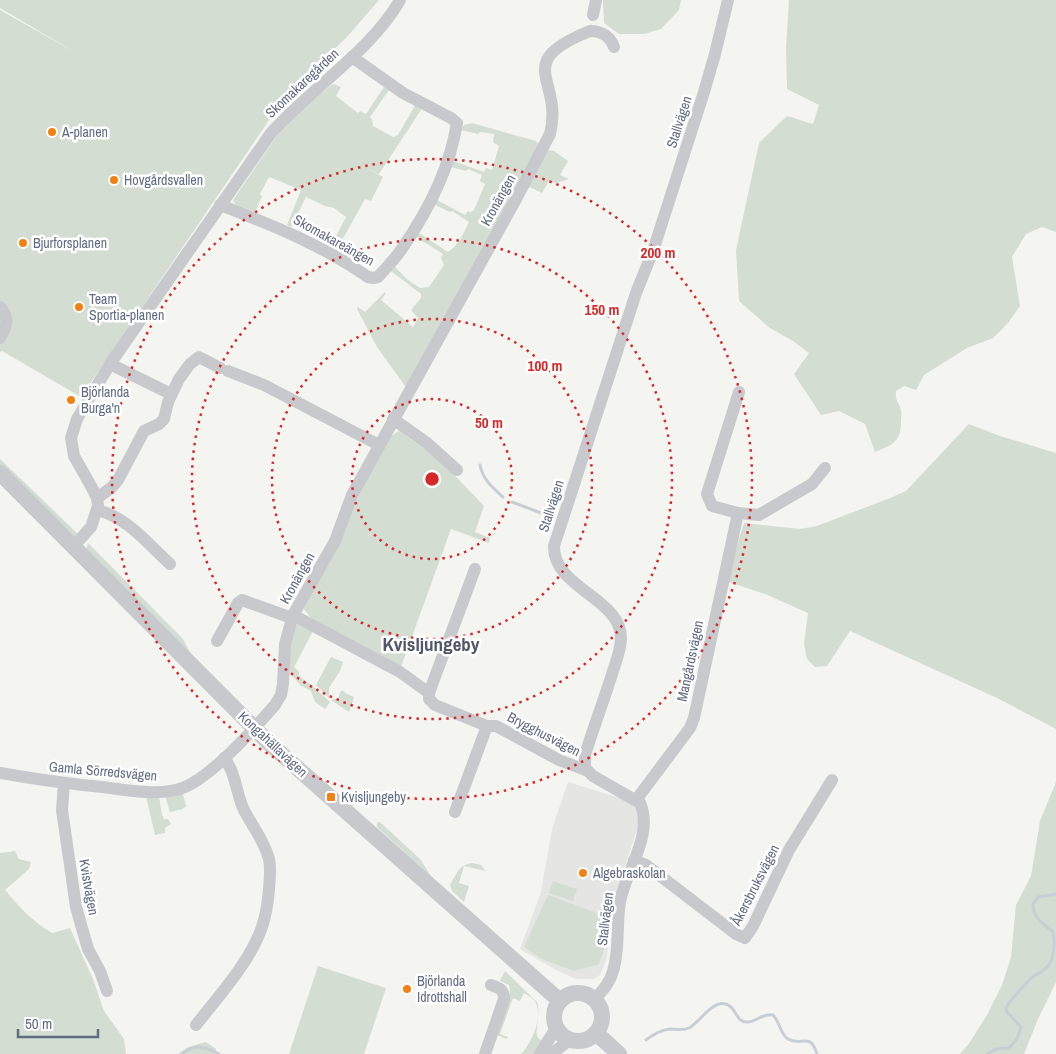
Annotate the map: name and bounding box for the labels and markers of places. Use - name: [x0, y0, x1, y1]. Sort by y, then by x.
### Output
- place label: A-planen: [61, 123, 108, 141]
- marker: A-planen: [46, 126, 58, 138]
- place label: Hovgårdsvallen: [124, 171, 203, 189]
- marker: Hovgårdsvallen: [108, 174, 120, 186]
- place label: Bjurforsplanen: [33, 234, 107, 252]
- marker: Bjurforsplanen: [17, 237, 29, 249]
- place label: Team Sportia-planen: [89, 290, 164, 324]
- marker: Team Sportia-planen: [73, 301, 85, 313]
- place label: Björlanda Burga'n: [81, 383, 130, 417]
- marker: Björlanda Burga'n: [65, 394, 77, 406]
- centre of rings: [423, 470, 441, 488]
- place label: Kvisljungeby: [341, 788, 406, 806]
- marker: Kvisljungeby: [325, 791, 337, 803]
- place label: Algebraskolan: [592, 864, 666, 882]
- marker: Algebraskolan: [577, 867, 589, 879]
- place label: Björlanda Idrottshall: [417, 972, 467, 1006]
- marker: Björlanda Idrottshall: [401, 983, 413, 995]

